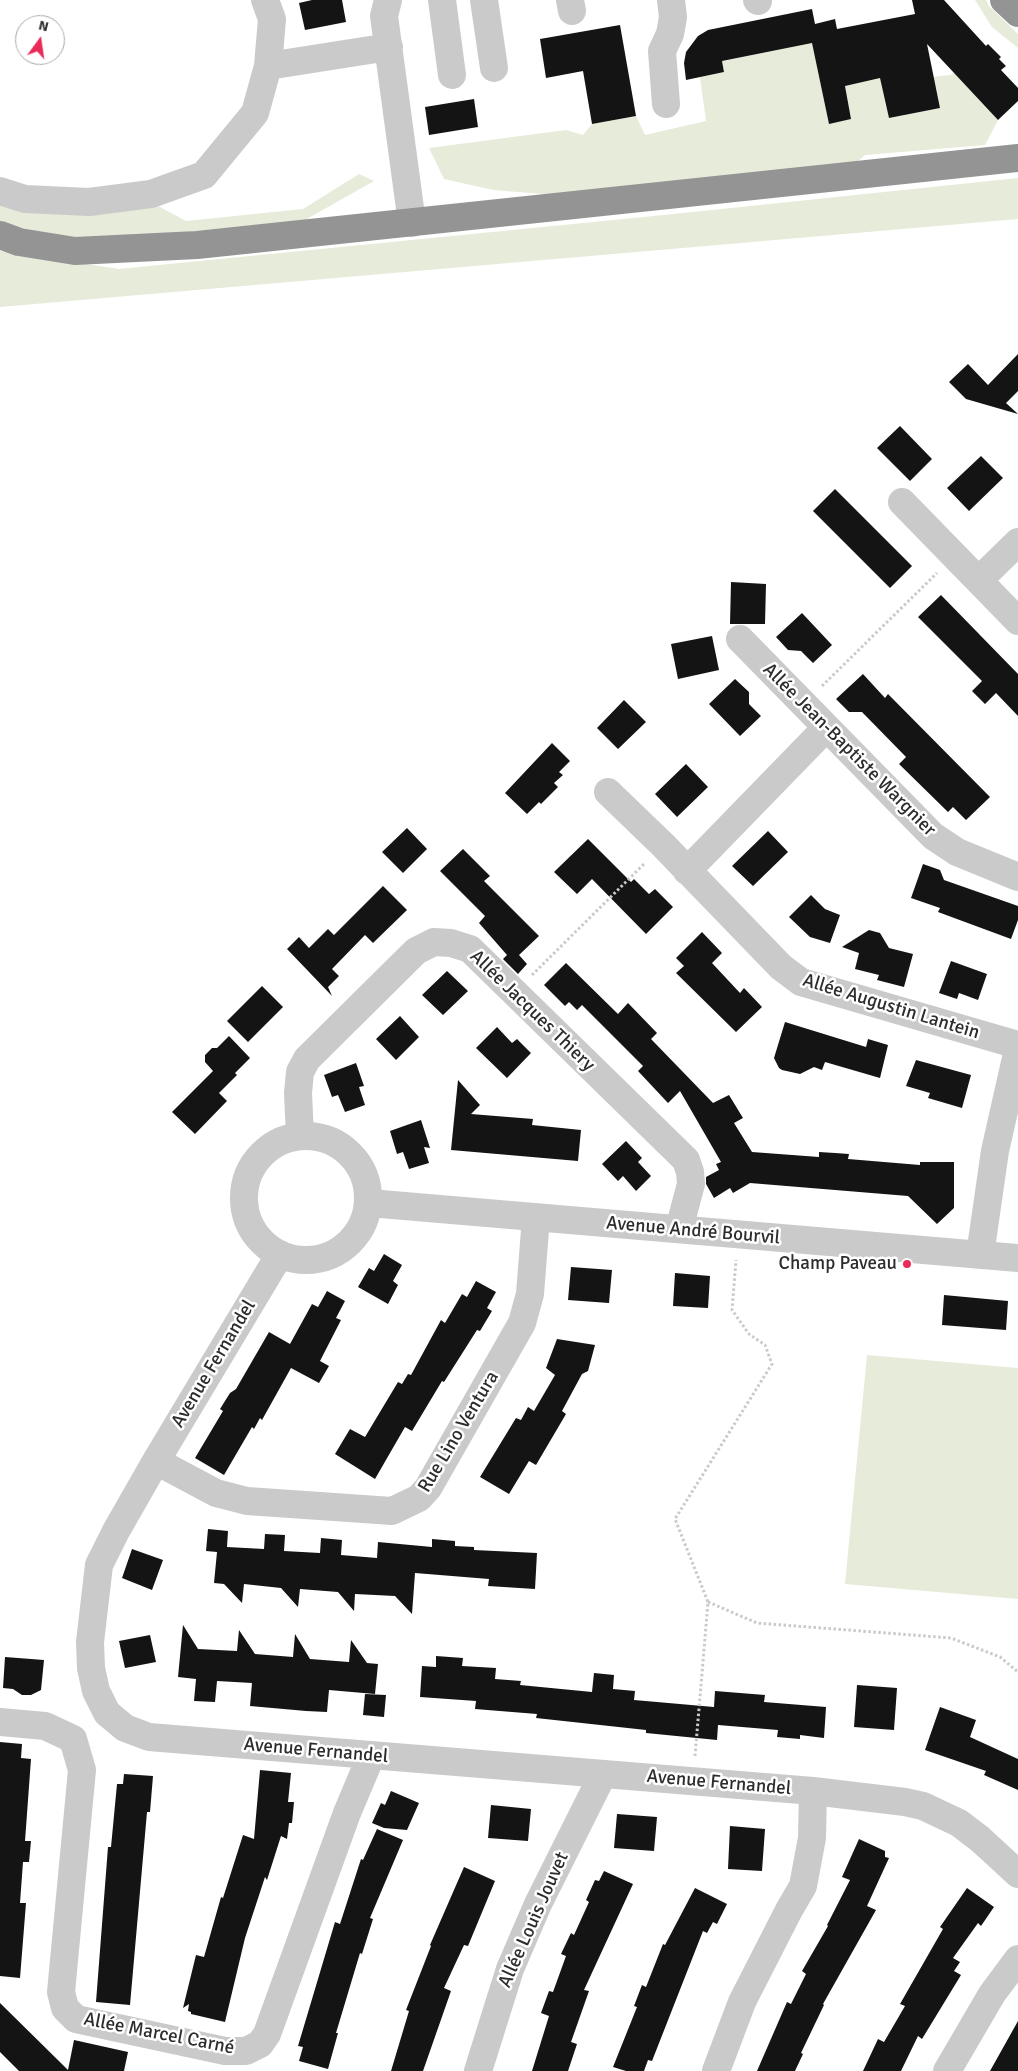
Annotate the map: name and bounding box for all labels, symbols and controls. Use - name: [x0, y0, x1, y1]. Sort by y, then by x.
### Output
- north arrow: [15, 15, 65, 65]
- text: N: [37, 17, 50, 35]
- street label: Allée Jean-Baptiste Wargnier: [758, 659, 940, 841]
- street label: Allée Jacques Thiery: [465, 945, 599, 1077]
- street label: Allée Augustin Lantein: [800, 969, 982, 1045]
- street label: Avenue André Bourvil: [605, 1212, 781, 1250]
- place label: Champ Paveau: [779, 1253, 897, 1275]
- marker: Champ Paveau: [901, 1258, 913, 1270]
- street label: Avenue Fernandel: [167, 1296, 261, 1432]
- street label: Rue Lino Ventura: [414, 1367, 504, 1497]
- street label: Avenue Fernandel: [243, 1733, 389, 1769]
- street label: Avenue Fernandel: [646, 1765, 792, 1801]
- street label: Allée Louis Jouvet: [494, 1849, 574, 1991]
- street label: Allée Marcel Carné: [82, 2008, 236, 2060]

